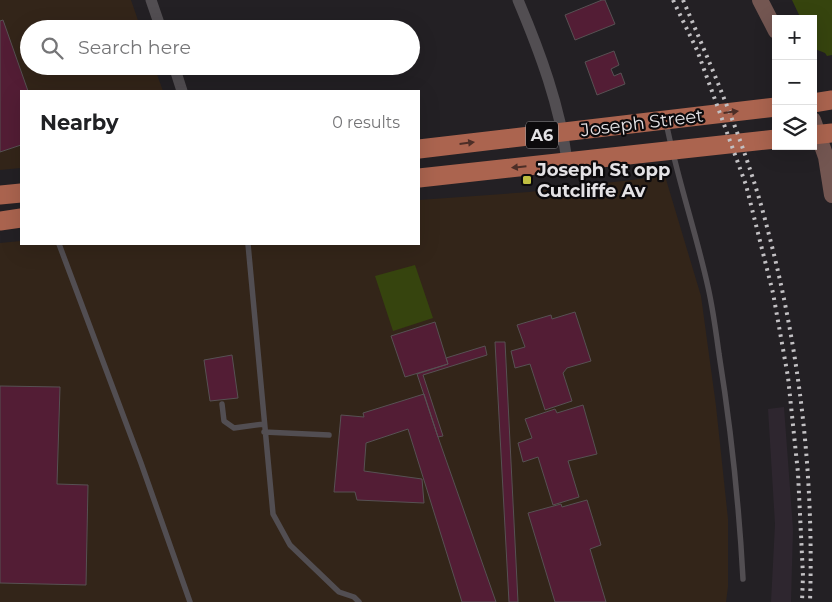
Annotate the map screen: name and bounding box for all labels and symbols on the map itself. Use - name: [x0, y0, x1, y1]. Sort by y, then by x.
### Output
- street label: Joseph Street: [578, 105, 705, 142]
- one-way arrow: [723, 108, 739, 116]
- road number: A6: [526, 122, 558, 148]
- one-way arrow: [459, 139, 475, 147]
- place label: Joseph St opp Cutcliffe Av: [536, 159, 670, 202]
- one-way arrow: [510, 163, 526, 171]
- marker: Joseph St opp Cutcliffe Av: [521, 174, 533, 186]

